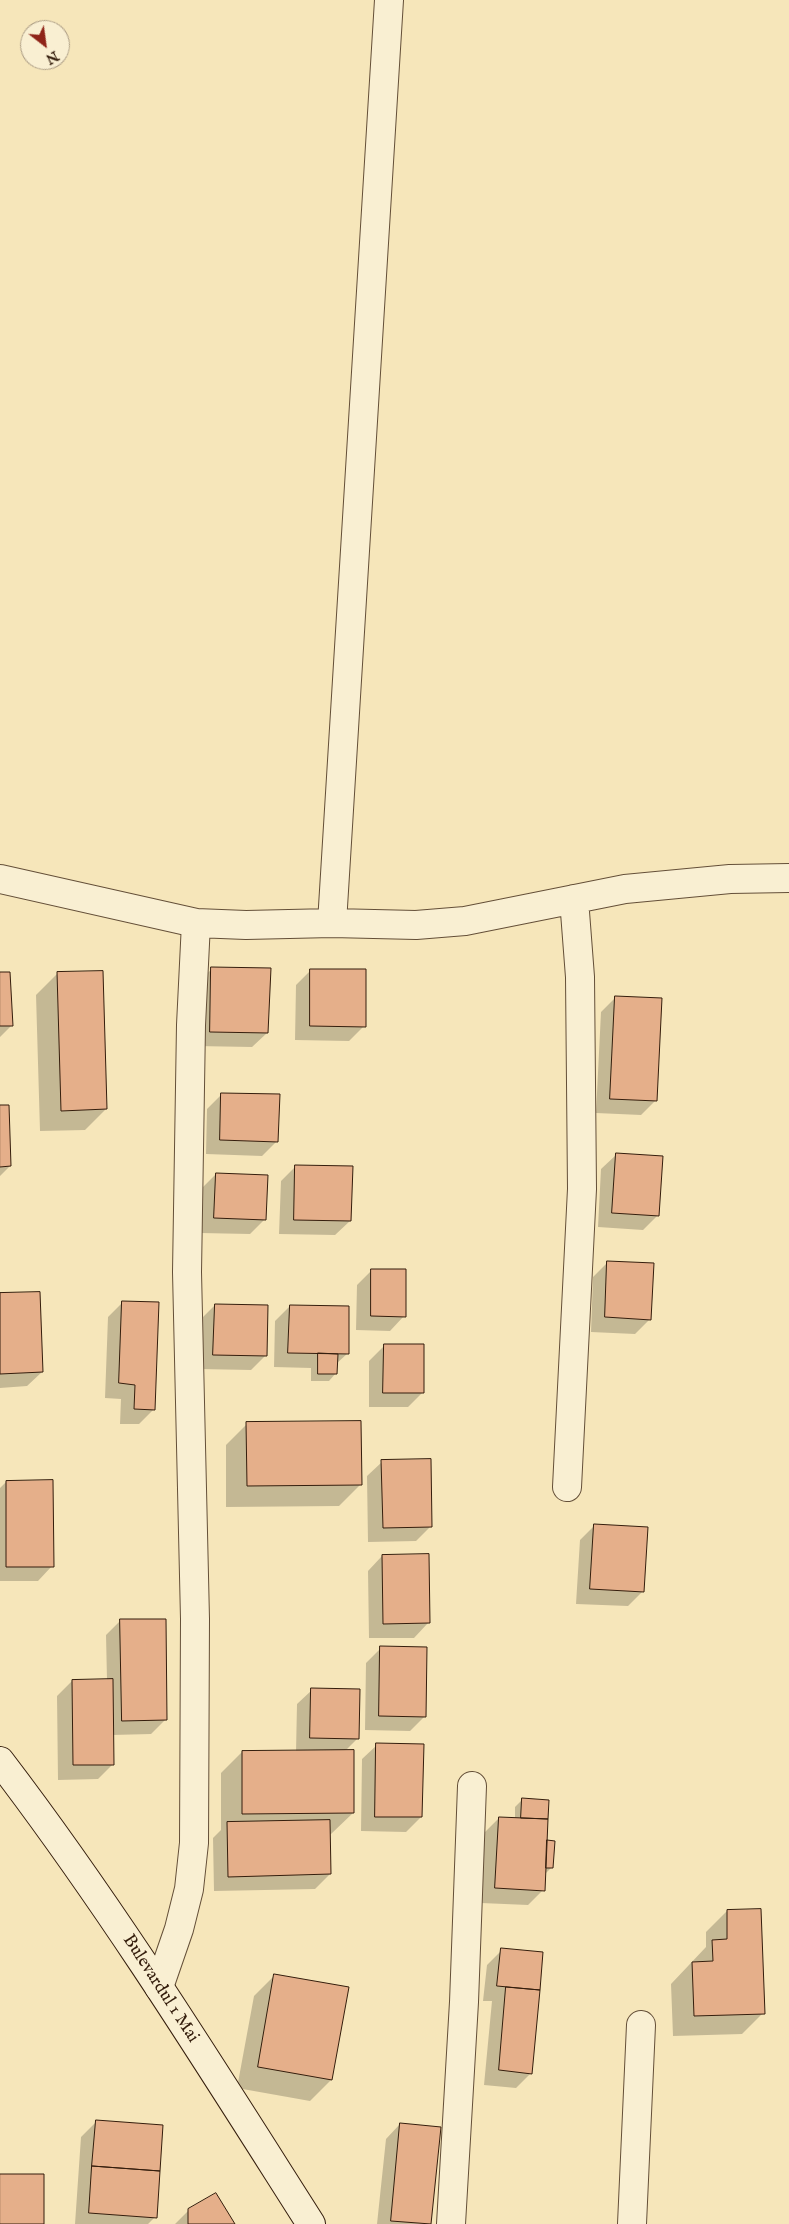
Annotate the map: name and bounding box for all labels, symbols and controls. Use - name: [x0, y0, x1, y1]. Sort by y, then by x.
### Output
- north arrow: [20, 20, 70, 70]
- text: N: [42, 46, 62, 68]
- street label: Bulevardul 1 Mai: [117, 1931, 203, 2047]

